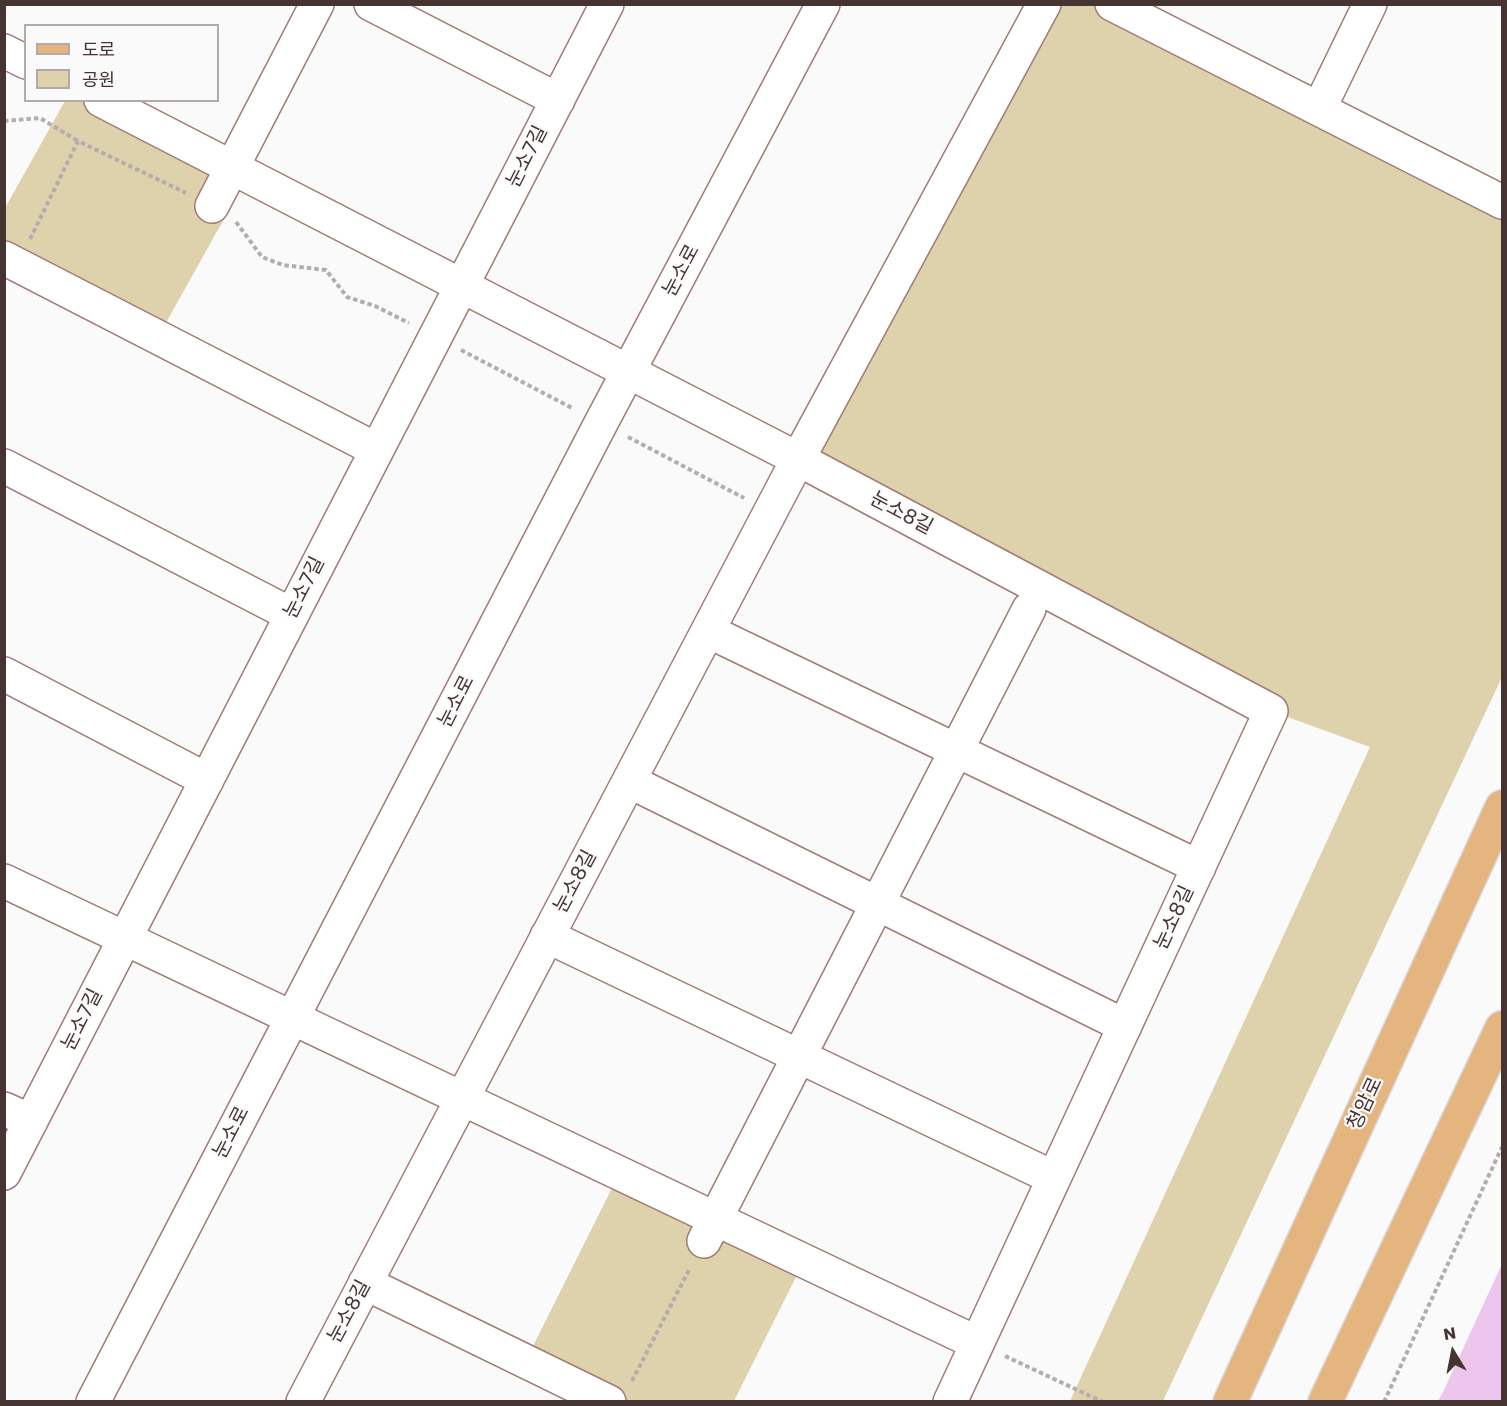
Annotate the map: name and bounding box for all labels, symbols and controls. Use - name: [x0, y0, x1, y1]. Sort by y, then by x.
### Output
- legend: [24, 24, 219, 102]
- text: 도로: [82, 37, 115, 62]
- text: 공원: [82, 67, 115, 92]
- street label: 눈소7길: [502, 122, 554, 192]
- street label: 눈소로: [658, 241, 706, 301]
- street label: 눈소8길: [865, 487, 937, 541]
- street label: 눈소7길: [279, 553, 331, 623]
- street label: 눈소로: [434, 672, 480, 732]
- street label: 눈소8길: [549, 846, 603, 918]
- street label: 눈소8길: [1150, 882, 1200, 954]
- street label: 눈소7길: [57, 985, 109, 1055]
- street label: 청암로: [1343, 1074, 1389, 1134]
- street label: 눈소로: [209, 1103, 255, 1163]
- street label: 눈소8길: [323, 1276, 377, 1348]
- text: N: [1442, 1321, 1458, 1346]
- north arrow: [1423, 1322, 1483, 1382]

